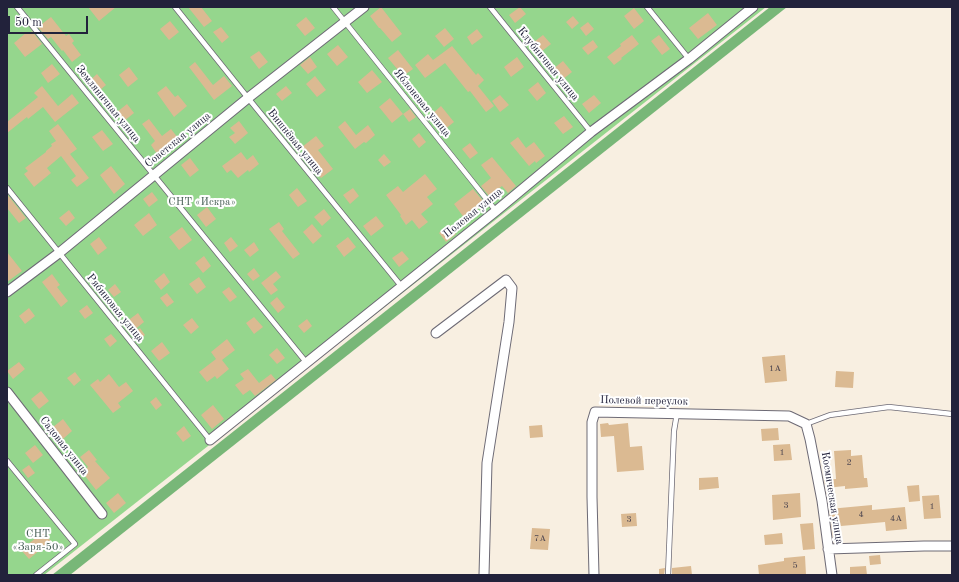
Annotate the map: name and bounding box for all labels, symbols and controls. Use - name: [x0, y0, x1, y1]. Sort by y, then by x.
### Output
- scale bar: [10, 8, 90, 34]
- text: 50 m: [15, 17, 42, 29]
- street label: Клубничная улица: [514, 25, 582, 103]
- street label: Земляничная улица: [73, 63, 143, 145]
- street label: Яблоневая улица: [391, 66, 453, 140]
- street label: Вишнёвая улица: [264, 107, 326, 177]
- street label: Советская улица: [142, 109, 214, 171]
- street label: Полевая улица: [441, 185, 505, 241]
- park label: СНТ «Искра»: [168, 195, 236, 209]
- street label: Рябиновая улица: [84, 271, 146, 345]
- house number: 1А: [769, 364, 781, 374]
- street label: Полевой переулок: [600, 394, 688, 408]
- street label: Садовая улица: [37, 414, 91, 478]
- house number: 1: [779, 448, 785, 458]
- street label: Космическая улица: [818, 451, 846, 545]
- house number: 2: [846, 458, 852, 468]
- house number: 3: [783, 501, 789, 511]
- house number: 1: [929, 502, 935, 512]
- house number: 4: [858, 510, 864, 520]
- house number: 4А: [890, 514, 902, 524]
- house number: 3: [626, 515, 632, 525]
- park label: СНТ «Заря-50»: [12, 527, 64, 553]
- house number: 7А: [534, 534, 546, 544]
- house number: 5: [792, 561, 798, 571]

